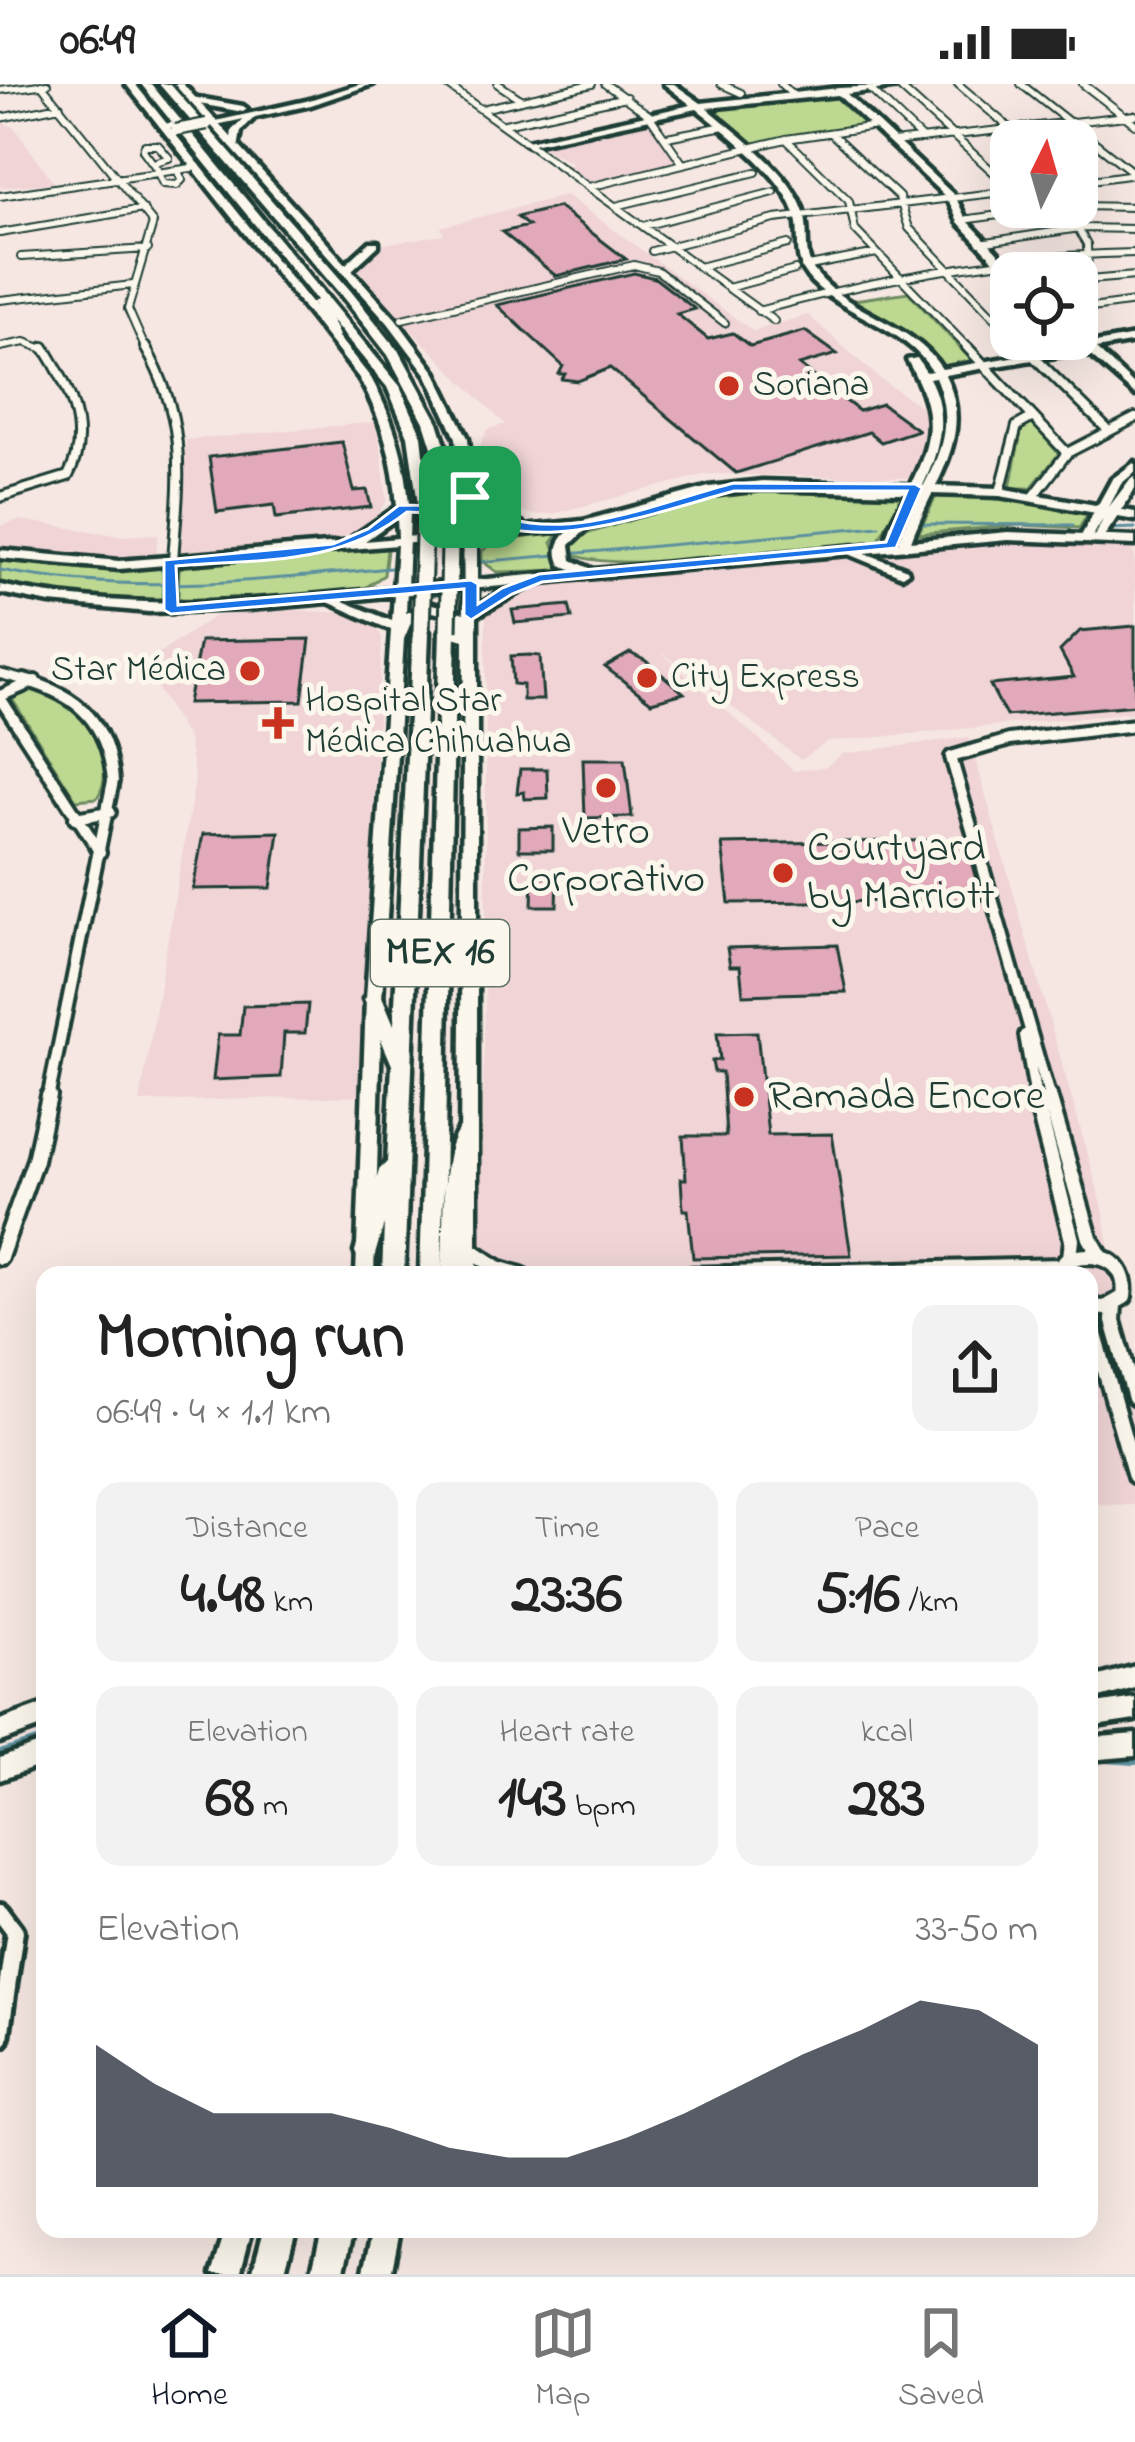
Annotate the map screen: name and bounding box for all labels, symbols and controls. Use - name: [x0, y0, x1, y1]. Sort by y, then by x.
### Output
- text: 06:49: [60, 9, 135, 75]
- north arrow: [990, 120, 1098, 228]
- map controls: [990, 120, 1098, 360]
- button: locate: [990, 252, 1098, 360]
- place label: Soriana: [753, 360, 869, 413]
- marker: Soriana: [716, 373, 742, 399]
- pin: [419, 446, 521, 548]
- icon: arrive: [437, 464, 503, 530]
- place label: Star Médica: [51, 645, 226, 698]
- place label: City Express: [671, 652, 860, 705]
- marker: Star Médica: [237, 658, 263, 684]
- marker: City Express: [634, 665, 660, 691]
- place label: Hospital Star Médica Chihuahua: [305, 676, 572, 770]
- marker: Hospital Star Médica Chihuahua: [262, 707, 294, 739]
- marker: Vetro Corporativo: [593, 775, 619, 801]
- place label: Vetro Corporativo: [507, 802, 705, 911]
- place label: Courtyard by Marriott: [807, 819, 995, 928]
- marker: Courtyard by Marriott: [770, 860, 796, 886]
- road number: MEX 16: [371, 920, 509, 986]
- place label: Ramada Encore: [768, 1067, 1045, 1128]
- marker: Ramada Encore: [731, 1084, 757, 1110]
- text: Morning run: [96, 1292, 405, 1388]
- button: share: [912, 1305, 1038, 1431]
- text: 06:49 · 4 × 1.1 km: [96, 1385, 331, 1442]
- text: Distance: [186, 1505, 308, 1553]
- text: Time: [534, 1505, 600, 1553]
- text: Pace: [855, 1505, 919, 1553]
- text: 4.48: [181, 1553, 265, 1640]
- text: 23:36: [512, 1553, 622, 1640]
- text: 5:16: [815, 1553, 900, 1640]
- text: km: [265, 1579, 313, 1627]
- text: /km: [900, 1579, 959, 1627]
- text: Elevation: [186, 1709, 308, 1757]
- text: Heart rate: [499, 1709, 635, 1757]
- text: kcal: [861, 1709, 913, 1757]
- text: 68: [206, 1757, 255, 1844]
- text: 143: [498, 1757, 567, 1844]
- text: 283: [848, 1757, 926, 1844]
- text: m: [255, 1783, 288, 1831]
- text: bpm: [567, 1783, 636, 1831]
- text: Elevation: [96, 1902, 239, 1959]
- text: 33–50 m: [915, 1902, 1038, 1959]
- tab: Home: [151, 2300, 228, 2420]
- tab: Map: [530, 2300, 596, 2420]
- tab: Saved: [898, 2300, 984, 2420]

